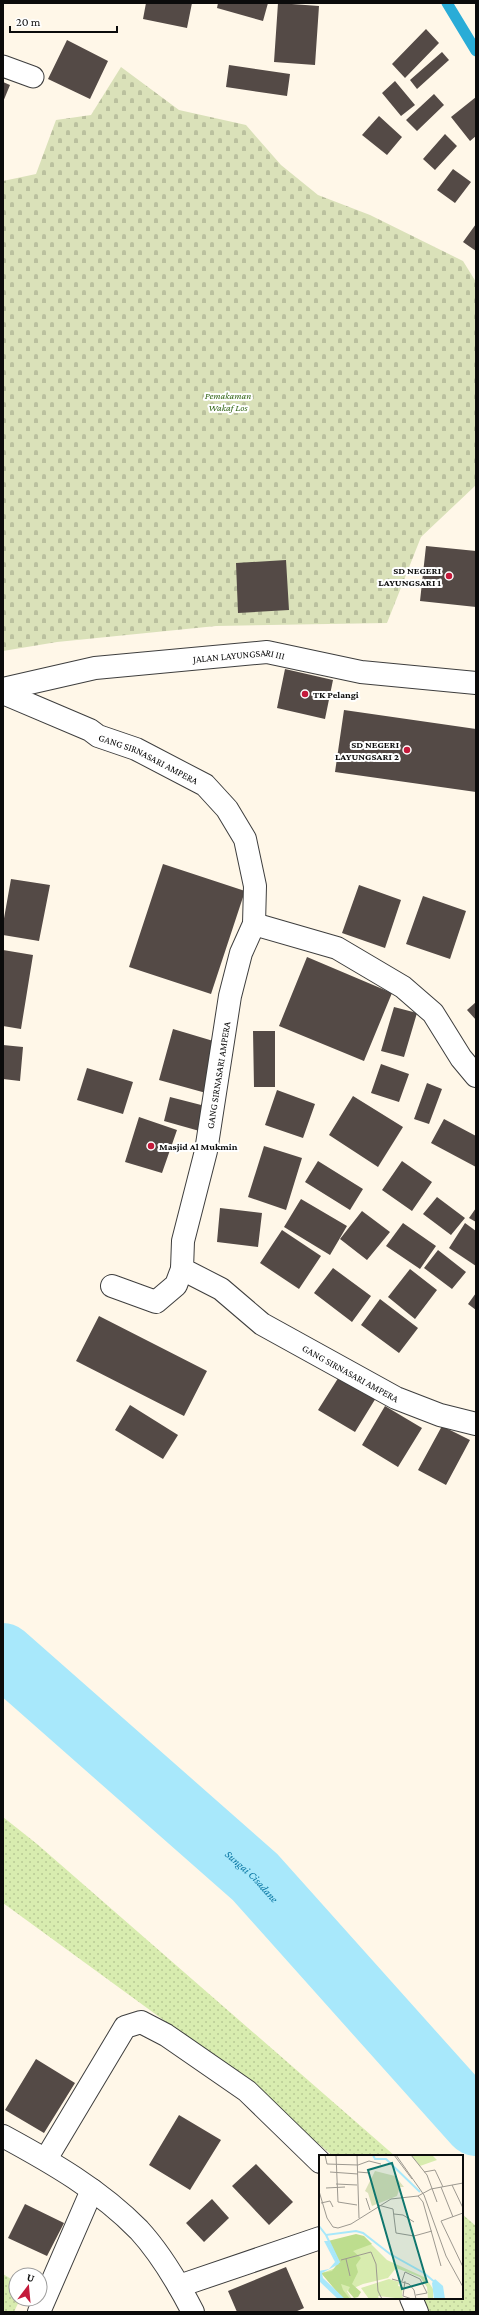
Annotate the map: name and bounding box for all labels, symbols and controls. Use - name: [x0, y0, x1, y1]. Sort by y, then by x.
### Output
- scale bar: [10, 8, 117, 34]
- text: 20 m: [16, 15, 41, 29]
- park label: Pemakaman Wakaf Los: [205, 390, 251, 413]
- place label: SD NEGERI LAYUNGSARI 1: [378, 565, 442, 588]
- marker: SD NEGERI LAYUNGSARI 1: [444, 571, 454, 581]
- street label: JALAN LAYUNGSARI III: [191, 647, 286, 665]
- marker: TK Pelangi: [300, 689, 310, 699]
- place label: TK Pelangi: [313, 689, 359, 700]
- street label: GANG SIRNASARI AMPERA: [97, 732, 200, 787]
- place label: SD NEGERI LAYUNGSARI 2: [335, 739, 400, 762]
- marker: SD NEGERI LAYUNGSARI 2: [402, 745, 412, 755]
- street label: GANG SIRNASARI AMPERA: [205, 1020, 232, 1129]
- marker: Masjid Al Mukmin: [146, 1141, 156, 1151]
- place label: Masjid Al Mukmin: [159, 1141, 238, 1153]
- street label: GANG SIRNASARI AMPERA: [300, 1342, 401, 1405]
- water label: Sungai Cisadane: [223, 1848, 281, 1905]
- inset map: [319, 2155, 463, 2299]
- north arrow: [8, 2267, 48, 2307]
- text: U: [25, 2271, 36, 2284]

